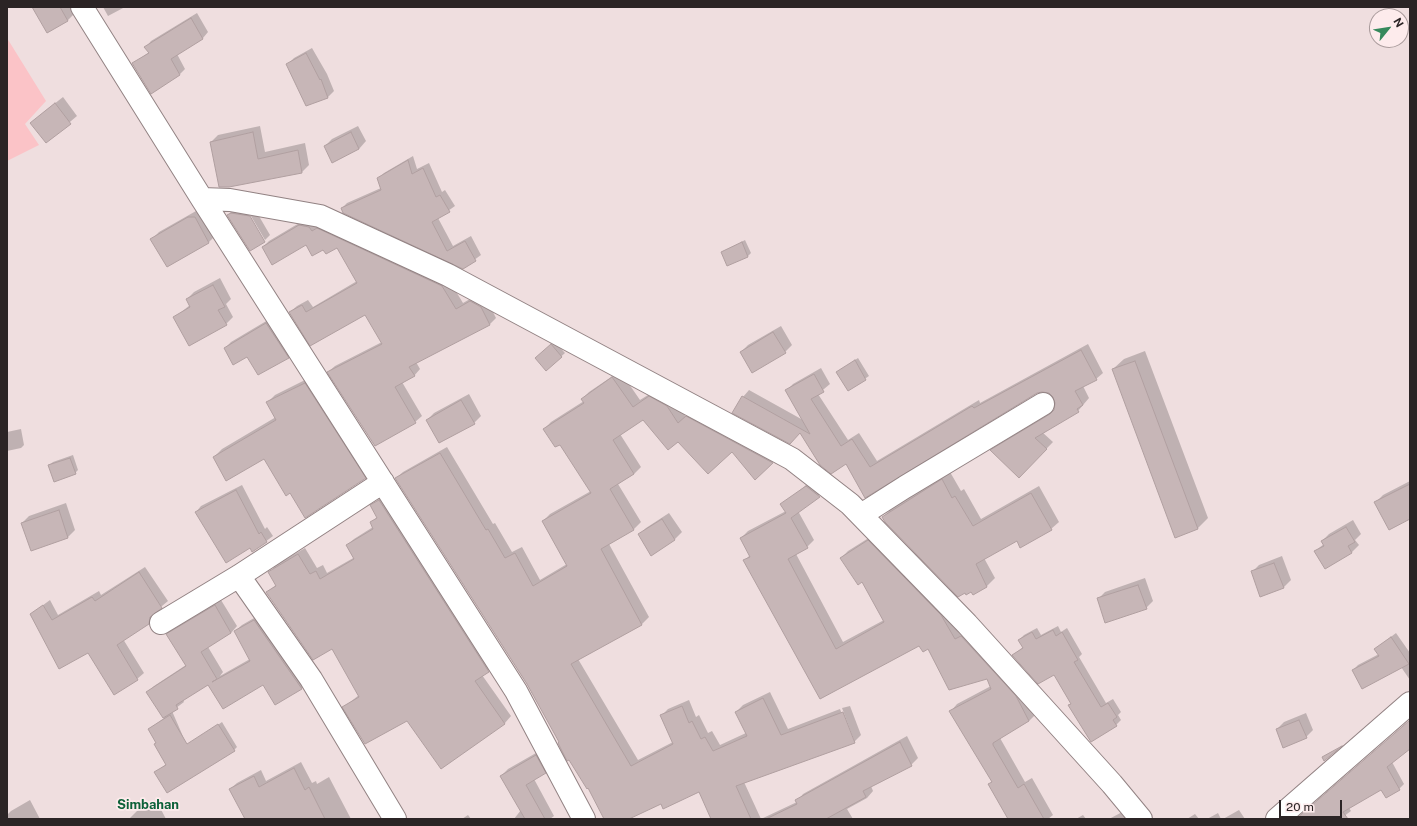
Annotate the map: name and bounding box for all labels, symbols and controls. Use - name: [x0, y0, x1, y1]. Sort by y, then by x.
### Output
- north arrow: [1369, 8, 1409, 48]
- text: N: [1391, 16, 1406, 29]
- scale bar: [1281, 792, 1344, 818]
- district label: Simbahan: [117, 797, 179, 813]
- text: 20 m: [1286, 800, 1314, 814]

